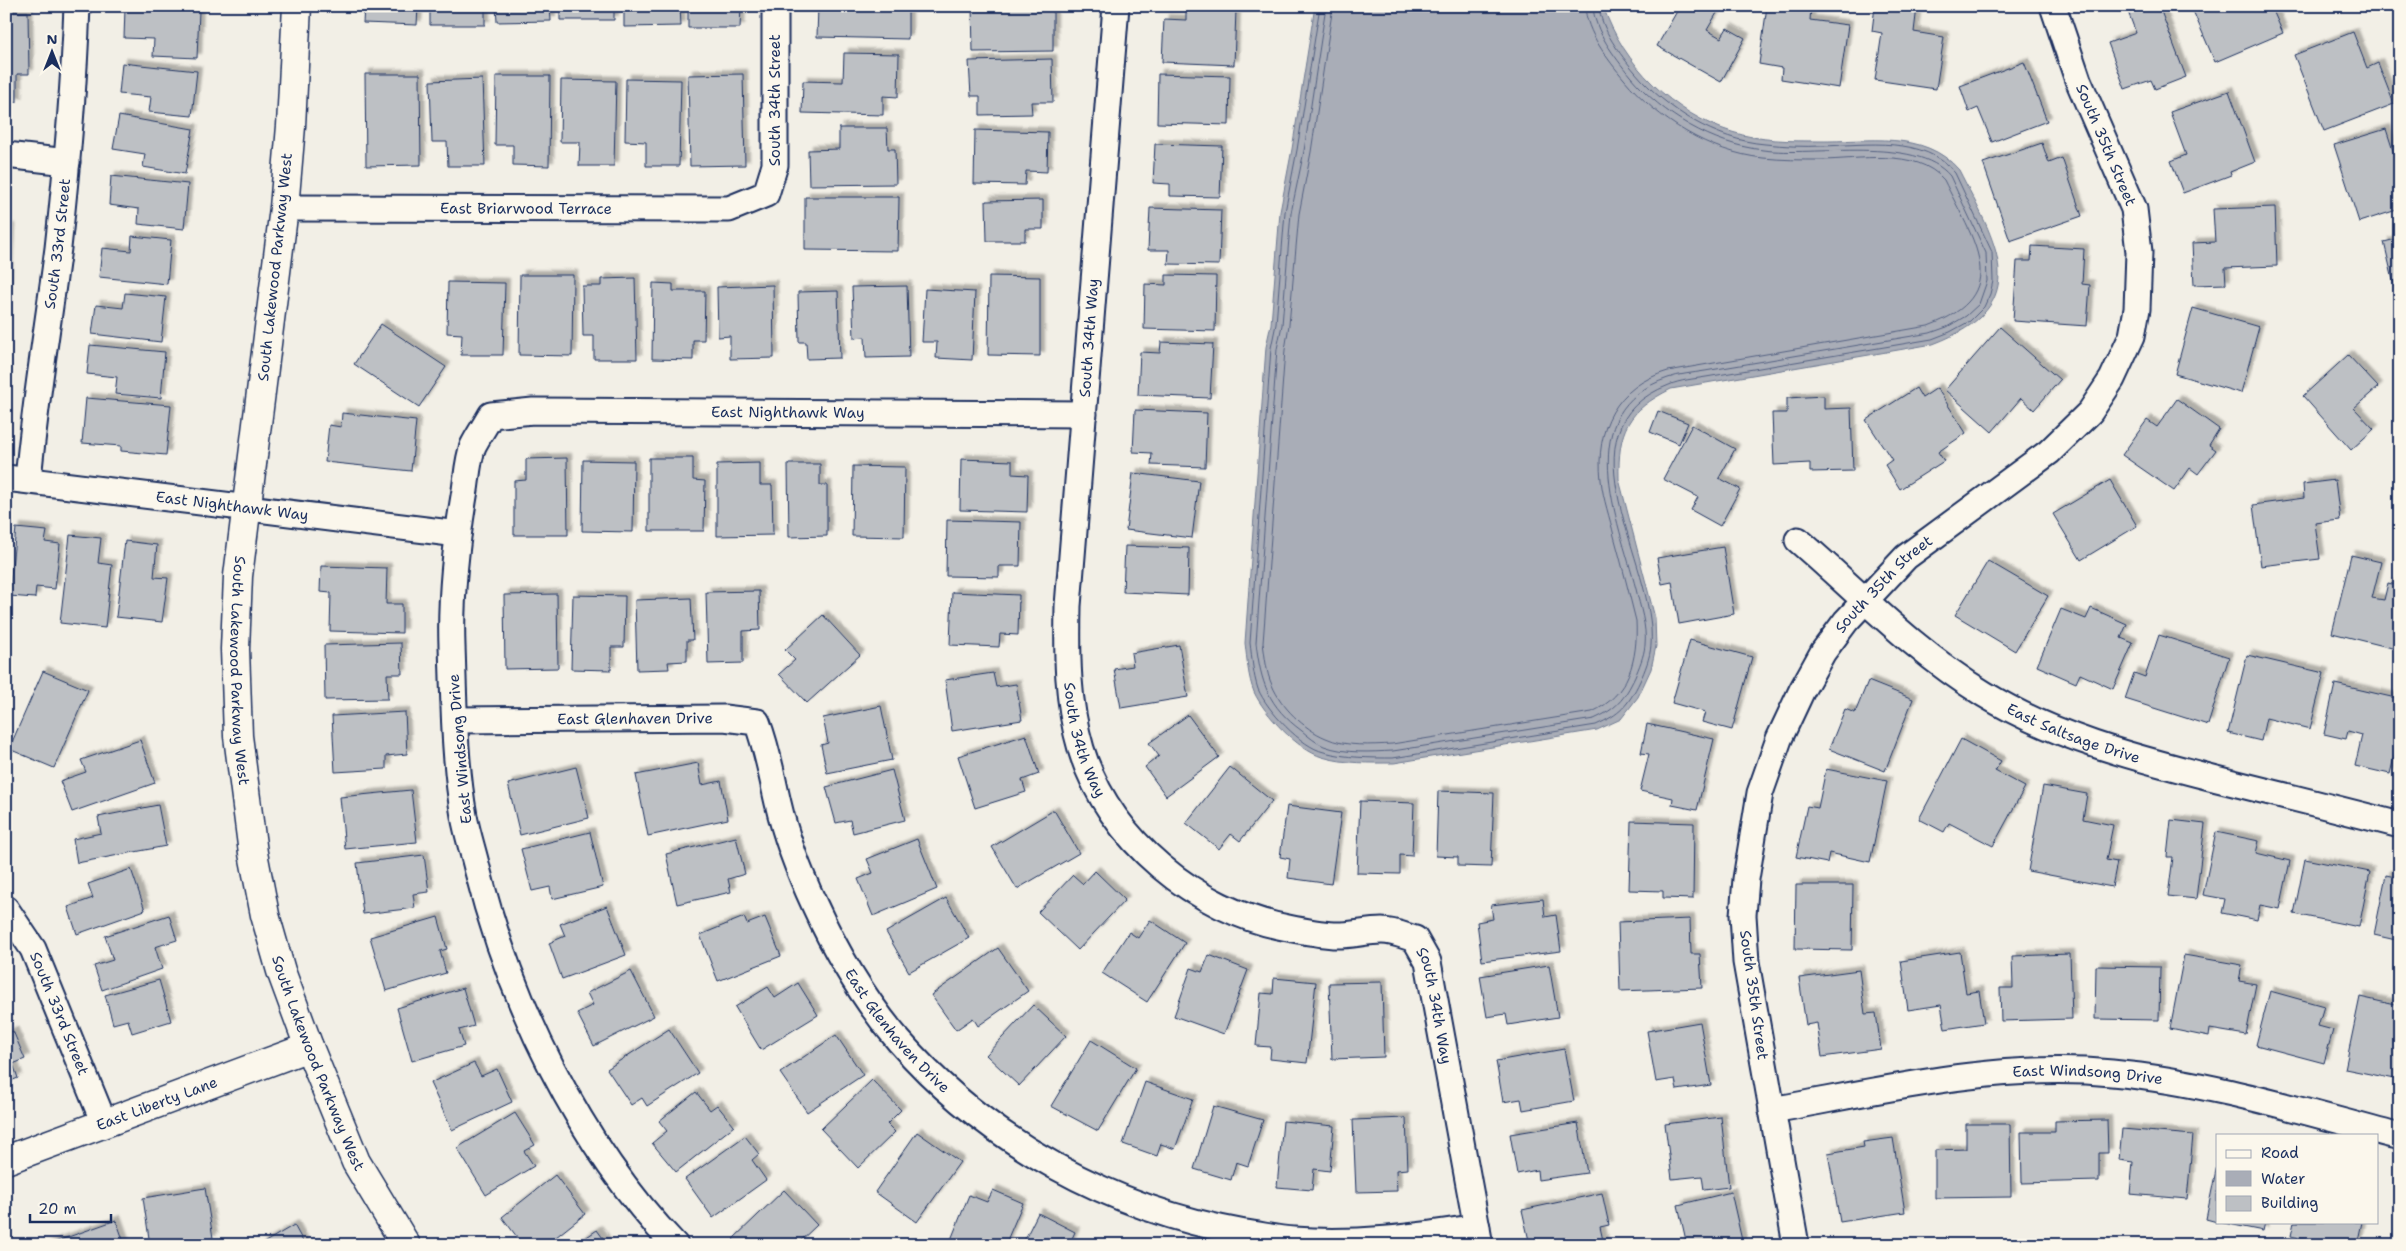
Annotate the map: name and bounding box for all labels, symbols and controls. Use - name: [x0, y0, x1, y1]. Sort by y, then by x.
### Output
- north arrow: [28, 28, 78, 78]
- text: N: [46, 30, 58, 48]
- street label: South 34th Street: [765, 34, 785, 166]
- street label: South 35th Street: [2071, 81, 2141, 209]
- street label: South Lakewood Parkway West: [253, 152, 297, 382]
- street label: South 33rd Street: [40, 178, 75, 311]
- street label: East Briarwood Terrace: [440, 198, 612, 219]
- street label: South 34th Way: [1075, 278, 1103, 398]
- street label: East Nighthawk Way: [711, 402, 865, 423]
- street label: East Nighthawk Way: [155, 487, 310, 525]
- street label: South 35th Street: [1830, 531, 1937, 637]
- street label: South Lakewood Parkway West: [225, 555, 254, 786]
- street label: East Windsong Drive: [443, 673, 477, 825]
- street label: South 34th Way: [1059, 681, 1110, 801]
- street label: East Saltsage Drive: [2003, 699, 2142, 768]
- street label: East Glenhaven Drive: [557, 708, 713, 729]
- street label: South 35th Street: [1735, 929, 1773, 1061]
- street label: South 34th Way: [1411, 943, 1457, 1066]
- street label: South 33rd Street: [25, 949, 93, 1078]
- street label: South Lakewood Parkway West: [267, 953, 369, 1175]
- street label: East Glenhaven Drive: [840, 965, 954, 1097]
- street label: East Windsong Drive: [2012, 1061, 2164, 1089]
- street label: East Liberty Lane: [93, 1072, 220, 1135]
- legend: [2216, 1134, 2378, 1224]
- text: Road: [2261, 1143, 2299, 1163]
- text: Water: [2261, 1169, 2305, 1189]
- scale bar: [30, 1191, 111, 1223]
- text: Building: [2261, 1193, 2318, 1213]
- text: 20 m: [38, 1199, 77, 1219]

